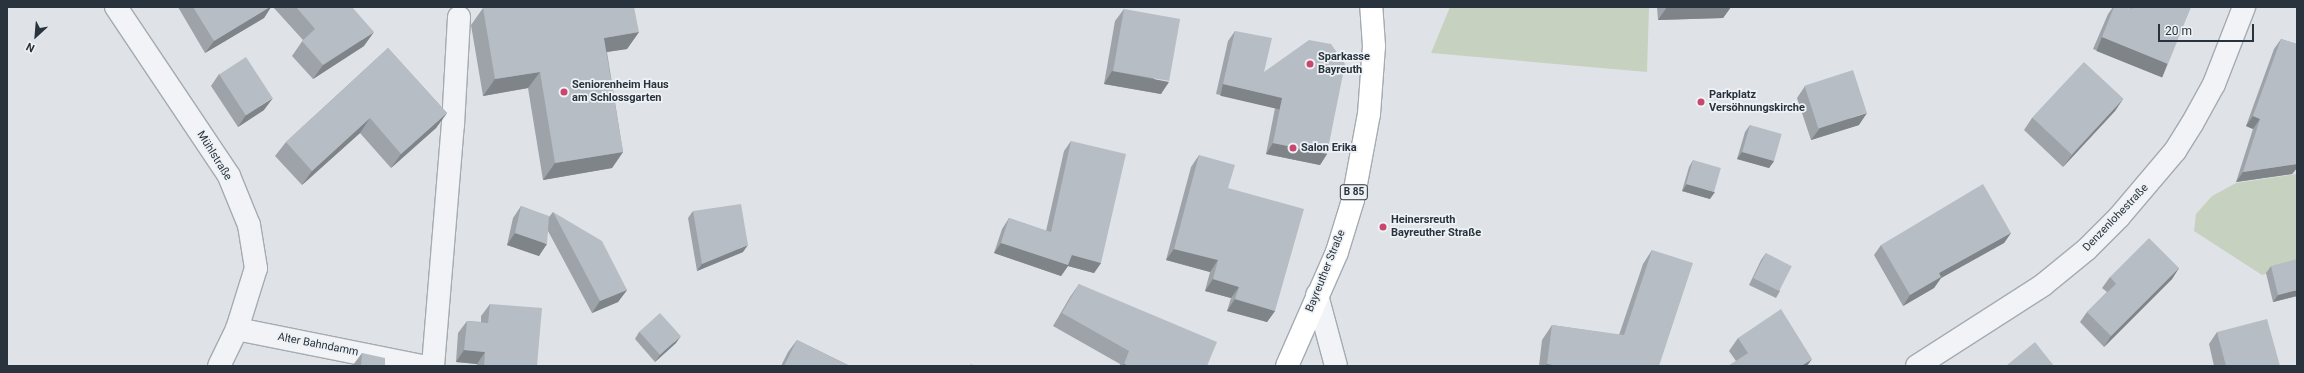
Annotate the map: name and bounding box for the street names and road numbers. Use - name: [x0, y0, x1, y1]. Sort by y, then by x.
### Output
- street label: Mühlstraße: [194, 129, 234, 183]
- street label: Denzenlohestraße: [2081, 182, 2151, 254]
- road number: B 85: [1339, 184, 1369, 200]
- street label: Bayreuther Straße: [1304, 228, 1348, 314]
- street label: Alter Bahndamm: [276, 331, 360, 359]

